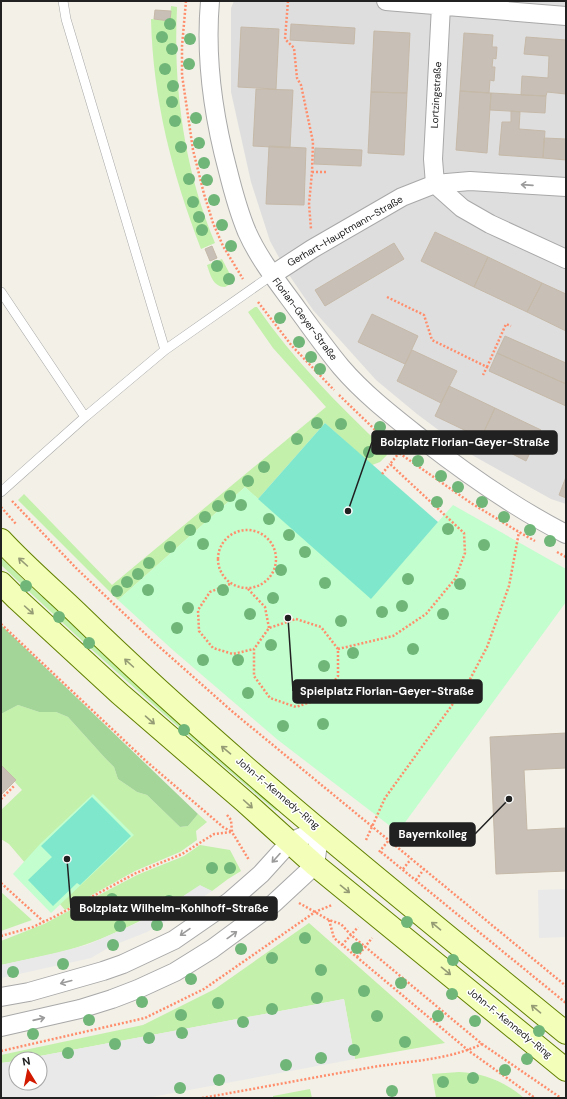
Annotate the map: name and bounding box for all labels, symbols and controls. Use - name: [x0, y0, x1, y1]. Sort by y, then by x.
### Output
- street label: Lortzingstraße: [428, 61, 444, 129]
- one-way arrow: [521, 181, 534, 188]
- street label: Gerhart-Hauptmann-Straße: [285, 192, 405, 269]
- street label: Florian-Geyer-Straße: [270, 275, 341, 363]
- callout: Bolzplatz Florian-Geyer-Straße: [372, 431, 557, 454]
- text: Bolzplatz Florian-Geyer-Straße: [380, 435, 550, 449]
- one-way arrow: [18, 557, 28, 566]
- one-way arrow: [24, 606, 34, 615]
- one-way arrow: [124, 658, 135, 667]
- callout: Spielplatz Florian-Geyer-Straße: [293, 680, 482, 703]
- text: Spielplatz Florian-Geyer-Straße: [300, 684, 474, 698]
- one-way arrow: [145, 715, 155, 724]
- one-way arrow: [221, 745, 232, 754]
- street label: John-F.-Kennedy-Ring: [234, 754, 323, 832]
- one-way arrow: [243, 800, 254, 809]
- callout: Bayernkolleg: [390, 823, 475, 846]
- text: Bayernkolleg: [399, 827, 468, 841]
- one-way arrow: [271, 853, 280, 863]
- one-way arrow: [340, 885, 351, 894]
- callout: Bolzplatz Wilhelm-Kohlhoff-Straße: [71, 897, 277, 920]
- text: Bolzplatz Wilhelm-Kohlhoff-Straße: [79, 901, 269, 915]
- one-way arrow: [430, 921, 441, 930]
- one-way arrow: [180, 928, 191, 936]
- one-way arrow: [226, 931, 237, 939]
- one-way arrow: [441, 967, 451, 976]
- one-way arrow: [59, 979, 72, 986]
- street label: John-F.-Kennedy-Ring: [465, 985, 555, 1061]
- one-way arrow: [531, 1004, 541, 1013]
- one-way arrow: [32, 1014, 45, 1022]
- north arrow: [8, 1051, 48, 1091]
- text: N: [21, 1054, 31, 1069]

